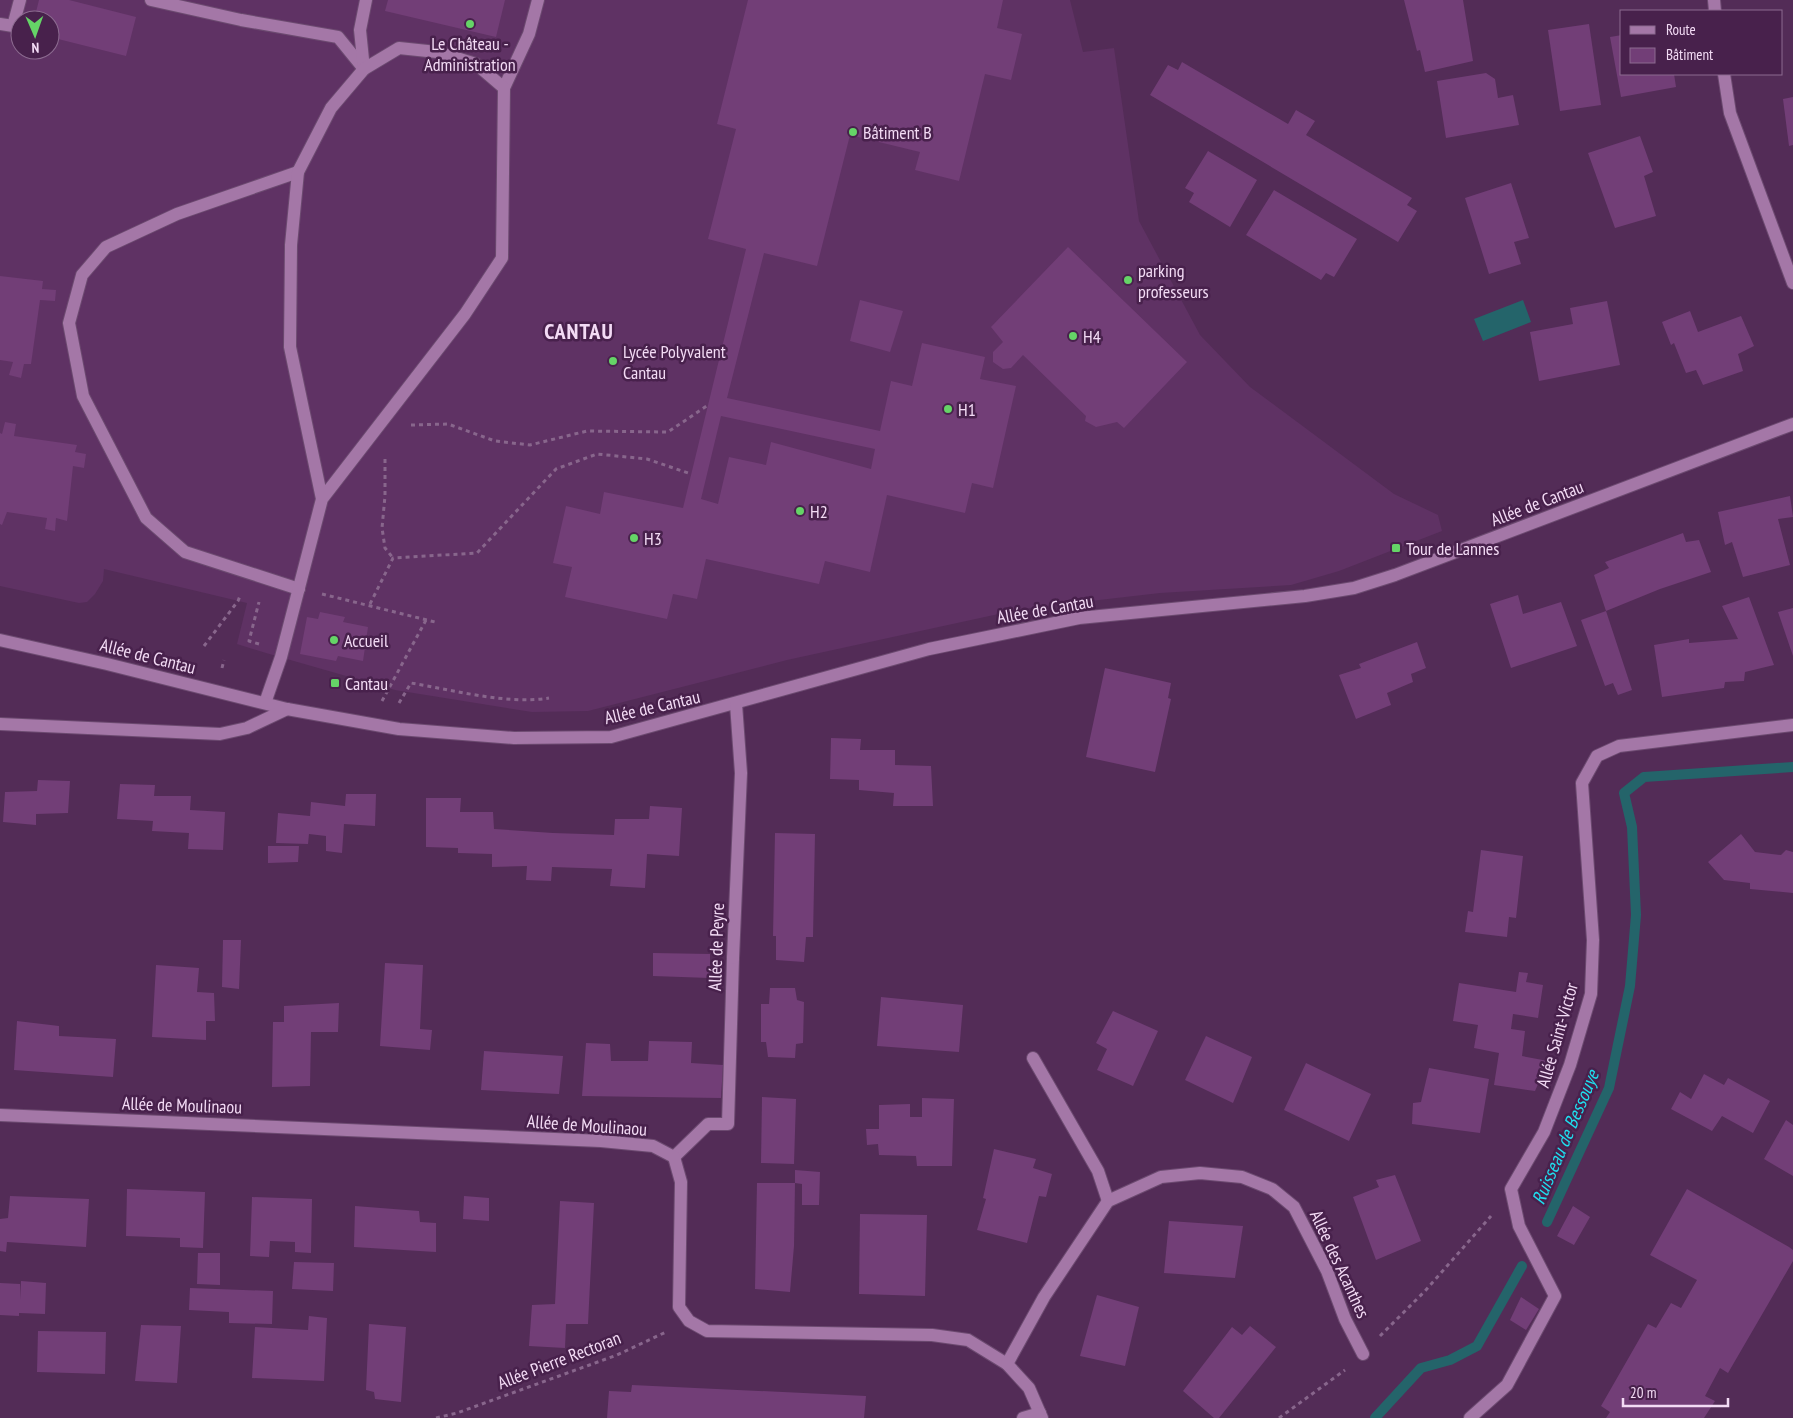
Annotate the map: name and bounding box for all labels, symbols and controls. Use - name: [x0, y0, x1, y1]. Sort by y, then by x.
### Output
- north arrow: [10, 10, 60, 60]
- legend: [1620, 10, 1783, 75]
- marker: Le Château - Administration: [464, 18, 476, 30]
- text: Route: [1666, 20, 1696, 39]
- place label: Le Château - Administration: [424, 32, 516, 76]
- text: N: [31, 39, 40, 57]
- text: Bâtiment: [1666, 45, 1713, 64]
- place label: Bâtiment B: [863, 121, 932, 144]
- marker: Bâtiment B: [847, 126, 859, 138]
- place label: parking professeurs: [1138, 259, 1209, 303]
- marker: parking professeurs: [1122, 274, 1134, 286]
- district label: CANTAU: [544, 317, 614, 345]
- place label: H4: [1083, 325, 1101, 348]
- marker: H4: [1067, 330, 1079, 342]
- place label: Lycée Polyvalent Cantau: [623, 340, 726, 384]
- marker: Lycée Polyvalent Cantau: [607, 355, 619, 367]
- place label: H1: [958, 398, 976, 421]
- marker: H1: [942, 403, 954, 415]
- street label: Allée de Cantau: [1487, 475, 1587, 531]
- place label: H2: [810, 500, 828, 523]
- marker: H2: [794, 505, 806, 517]
- place label: H3: [644, 527, 662, 550]
- marker: H3: [628, 532, 640, 544]
- place label: Tour de Lannes: [1406, 537, 1499, 560]
- marker: Tour de Lannes: [1390, 542, 1402, 554]
- street label: Allée de Cantau: [995, 589, 1095, 629]
- place label: Accueil: [344, 629, 389, 652]
- street label: Allée de Cantau: [98, 633, 198, 679]
- marker: Accueil: [328, 634, 340, 646]
- place label: Cantau: [345, 672, 388, 695]
- marker: Cantau: [329, 677, 341, 689]
- street label: Allée de Cantau: [602, 685, 702, 729]
- street label: Allée de Peyre: [703, 902, 729, 992]
- street label: Allée Saint-Victor: [1531, 980, 1583, 1090]
- water label: Ruisseau de Bessouye: [1526, 1065, 1604, 1208]
- street label: Allée de Moulinaou: [121, 1091, 243, 1119]
- street label: Allée de Moulinaou: [526, 1109, 648, 1141]
- street label: Allée des Acanthes: [1305, 1206, 1375, 1322]
- street label: Allée Pierre Rectoran: [494, 1326, 624, 1394]
- scale bar: [1623, 1376, 1728, 1408]
- text: 20 m: [1630, 1383, 1656, 1402]

